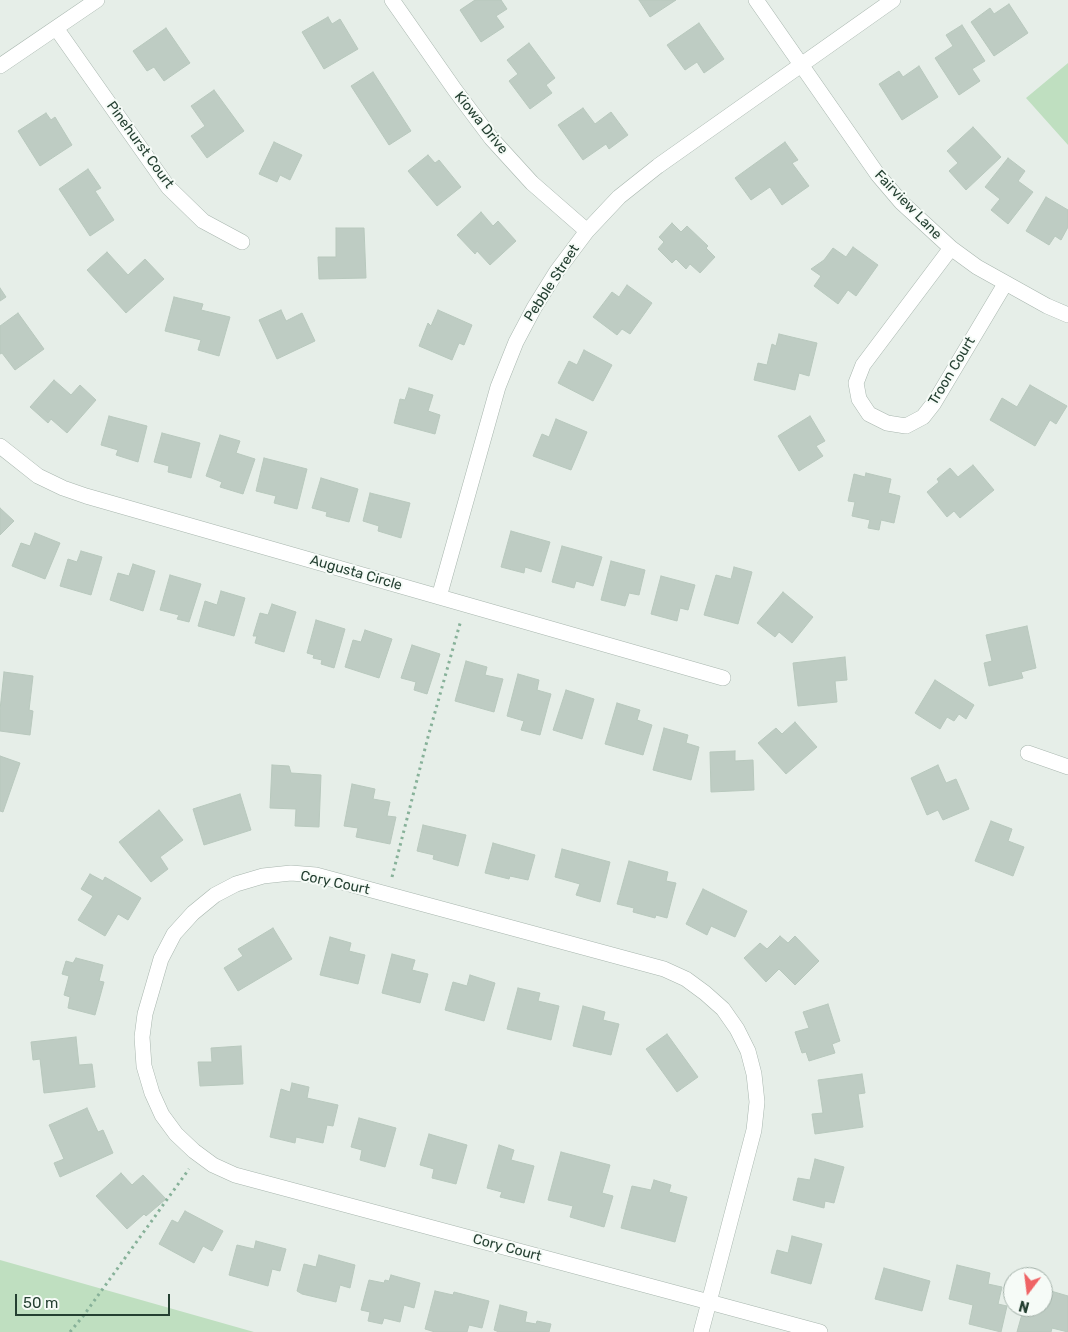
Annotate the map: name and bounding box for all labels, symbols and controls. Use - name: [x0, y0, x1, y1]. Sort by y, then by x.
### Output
- street label: Kiowa Drive: [451, 88, 511, 158]
- street label: Pinehurst Court: [103, 98, 177, 192]
- street label: Fairview Lane: [871, 167, 945, 243]
- street label: Pebble Street: [521, 241, 583, 325]
- street label: Troon Court: [925, 334, 979, 408]
- street label: Augusta Circle: [308, 552, 404, 594]
- street label: Cory Court: [299, 867, 371, 899]
- street label: Cory Court: [471, 1231, 543, 1265]
- north arrow: [1003, 1267, 1053, 1317]
- scale bar: [18, 1284, 172, 1316]
- text: 50 m: [23, 1294, 58, 1312]
- text: N: [1017, 1296, 1031, 1316]

